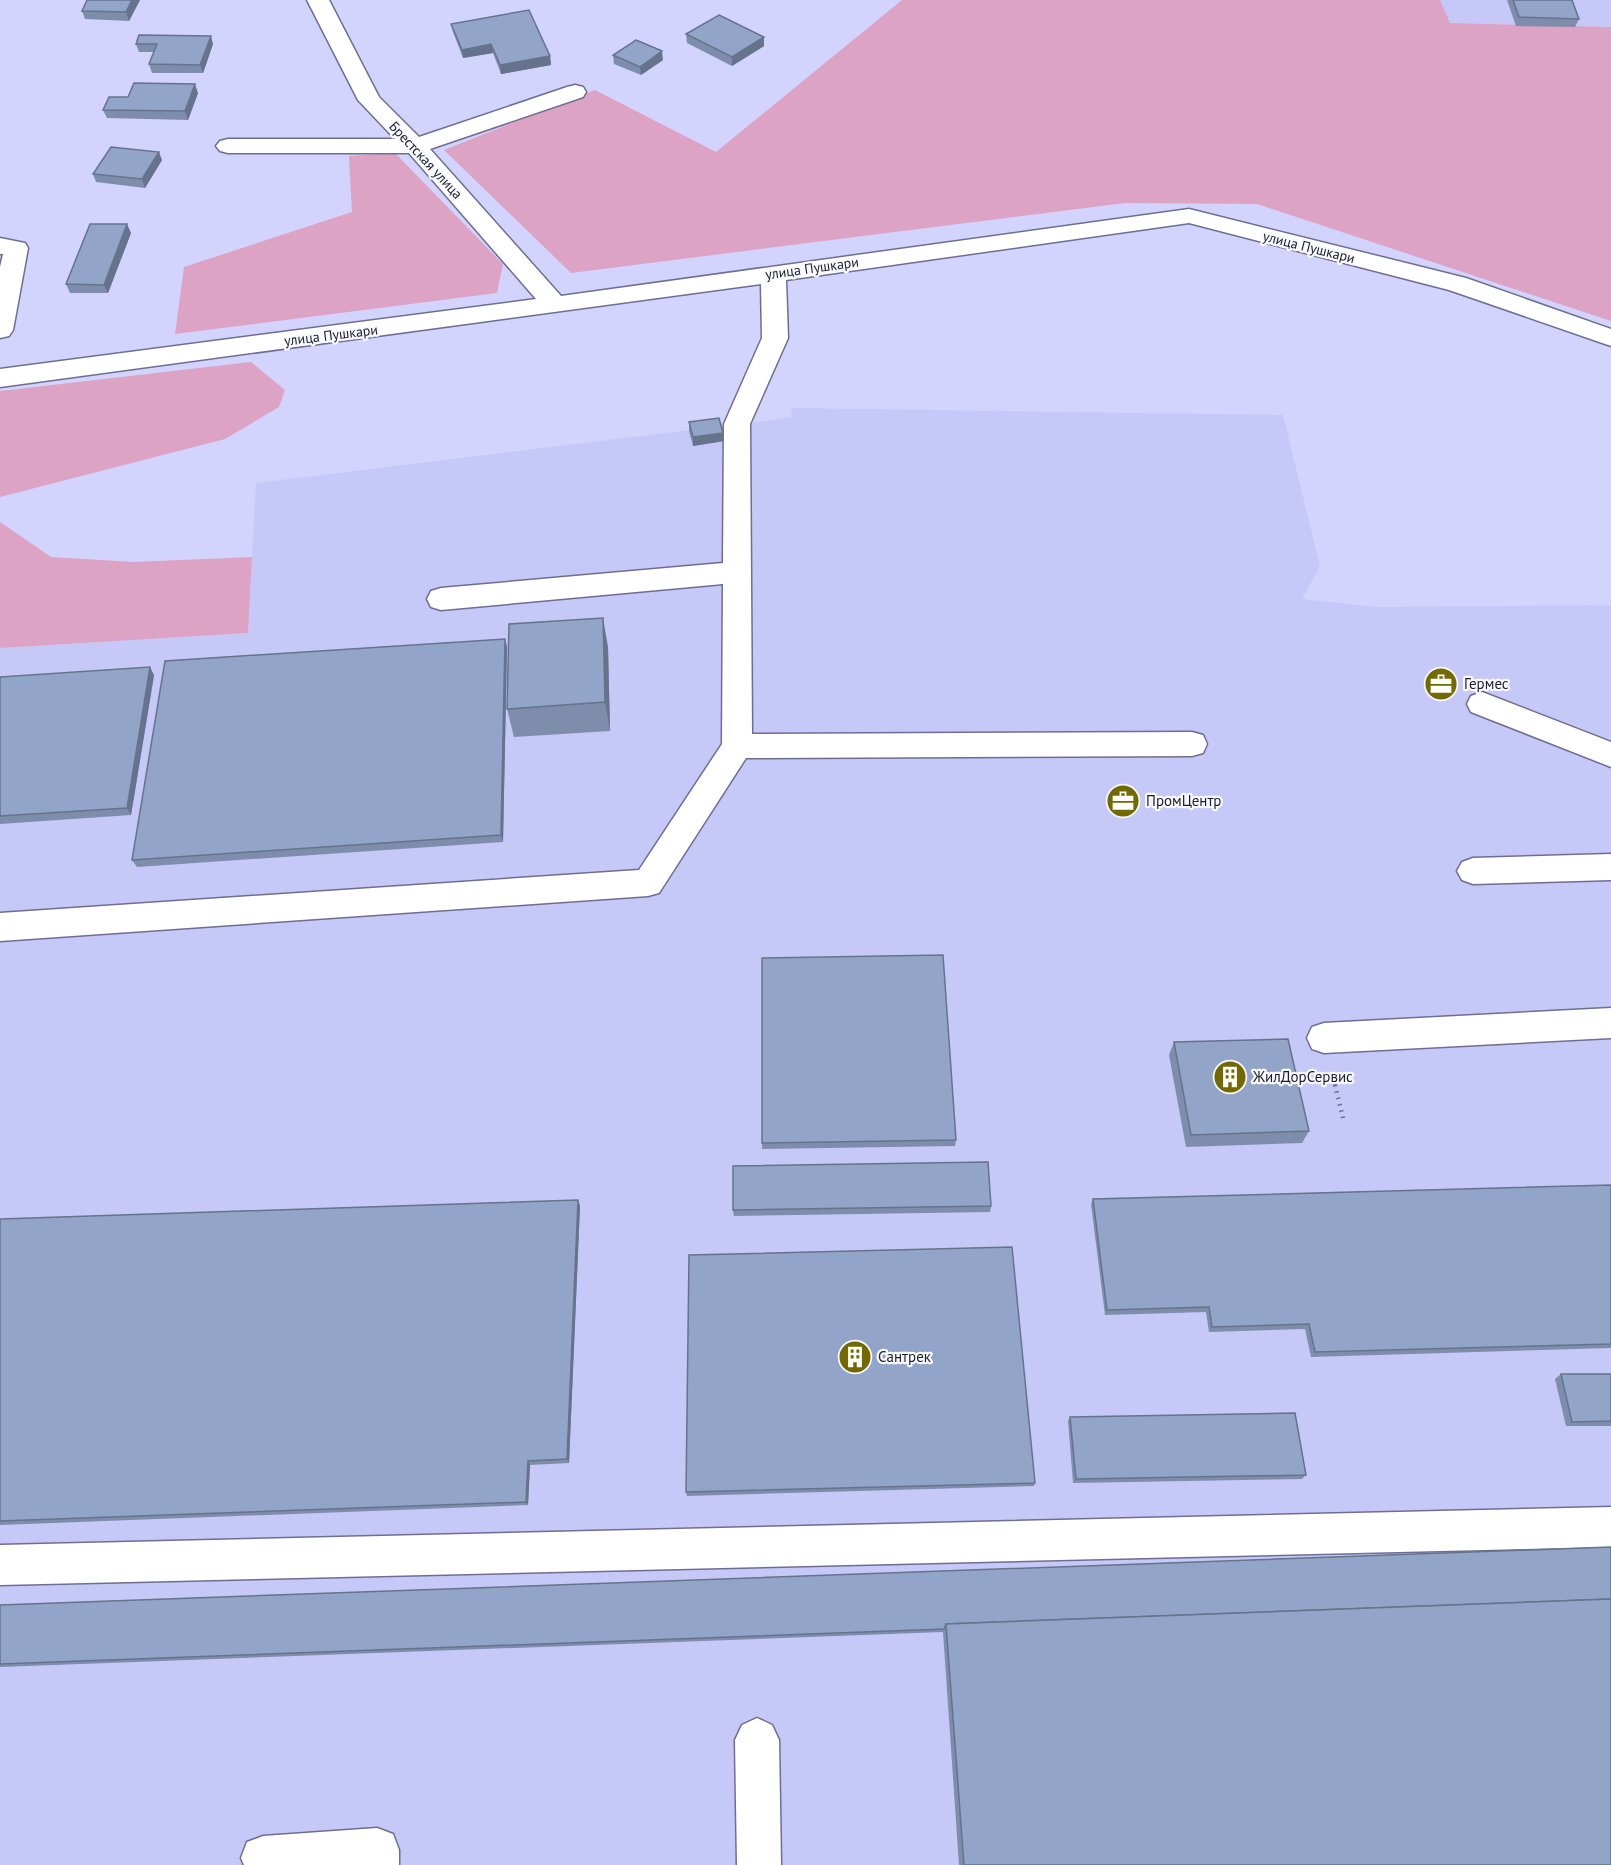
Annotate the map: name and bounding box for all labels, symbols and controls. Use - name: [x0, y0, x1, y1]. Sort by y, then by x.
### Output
- street label: Брестская улица: [385, 117, 467, 203]
- street label: улица Пушкари: [1261, 227, 1357, 267]
- street label: улица Пушкари: [764, 253, 860, 283]
- street label: улица Пушкари: [283, 320, 379, 350]
- office icon: Гермес: [1423, 666, 1459, 702]
- place label: Гермес: [1464, 674, 1509, 693]
- office icon: ПромЦентр: [1105, 783, 1141, 819]
- place label: ПромЦентр: [1146, 791, 1221, 810]
- building icon: ЖилДорСервис: [1212, 1059, 1248, 1095]
- place label: ЖилДорСервис: [1252, 1067, 1353, 1086]
- building icon: Сантрек: [837, 1339, 873, 1375]
- place label: Сантрек: [878, 1347, 932, 1366]

